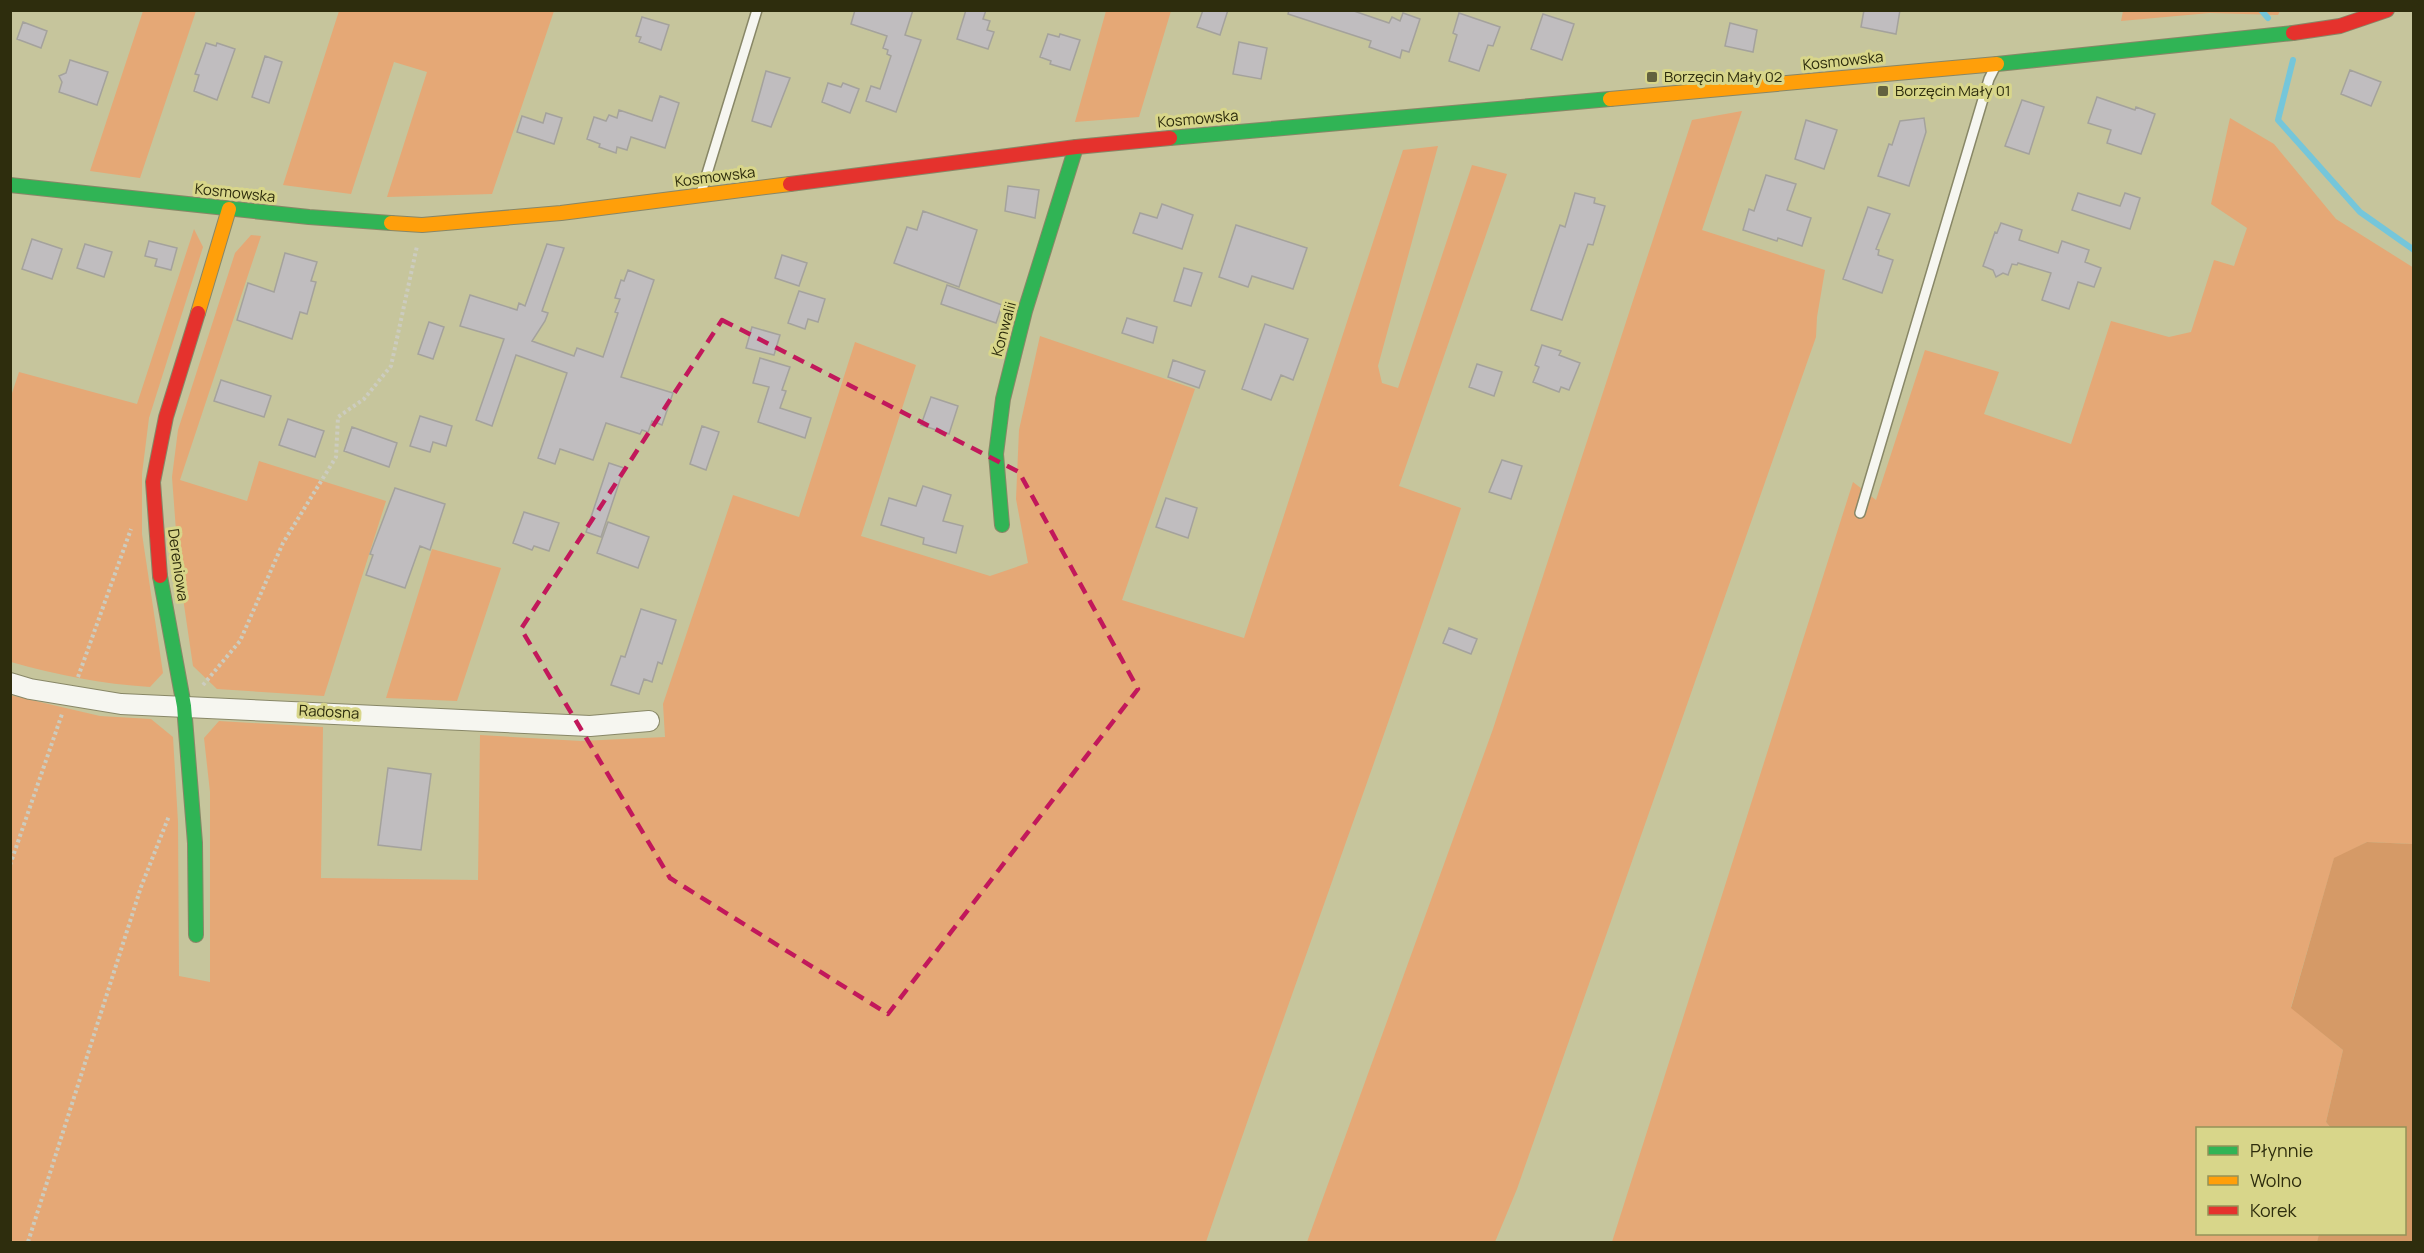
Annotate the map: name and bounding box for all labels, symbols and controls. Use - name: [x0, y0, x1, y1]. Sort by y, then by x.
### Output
- street label: Kosmowska: [1802, 46, 1884, 75]
- place label: Borzęcin Mały 02: [1664, 66, 1782, 87]
- marker: Borzęcin Mały 02: [1645, 70, 1659, 84]
- place label: Borzęcin Mały 01: [1895, 80, 2011, 101]
- marker: Borzęcin Mały 01: [1876, 84, 1890, 98]
- street label: Kosmowska: [1157, 105, 1239, 132]
- street label: Kosmowska: [673, 161, 756, 192]
- street label: Kosmowska: [194, 178, 276, 207]
- street label: Konwalii: [986, 299, 1021, 359]
- street label: Dereniowa: [163, 527, 194, 603]
- street label: Radosna: [298, 699, 360, 724]
- legend: [2196, 1127, 2406, 1235]
- text: Płynnie: [2250, 1138, 2313, 1162]
- text: Wolno: [2250, 1168, 2302, 1192]
- text: Korek: [2250, 1198, 2297, 1222]

